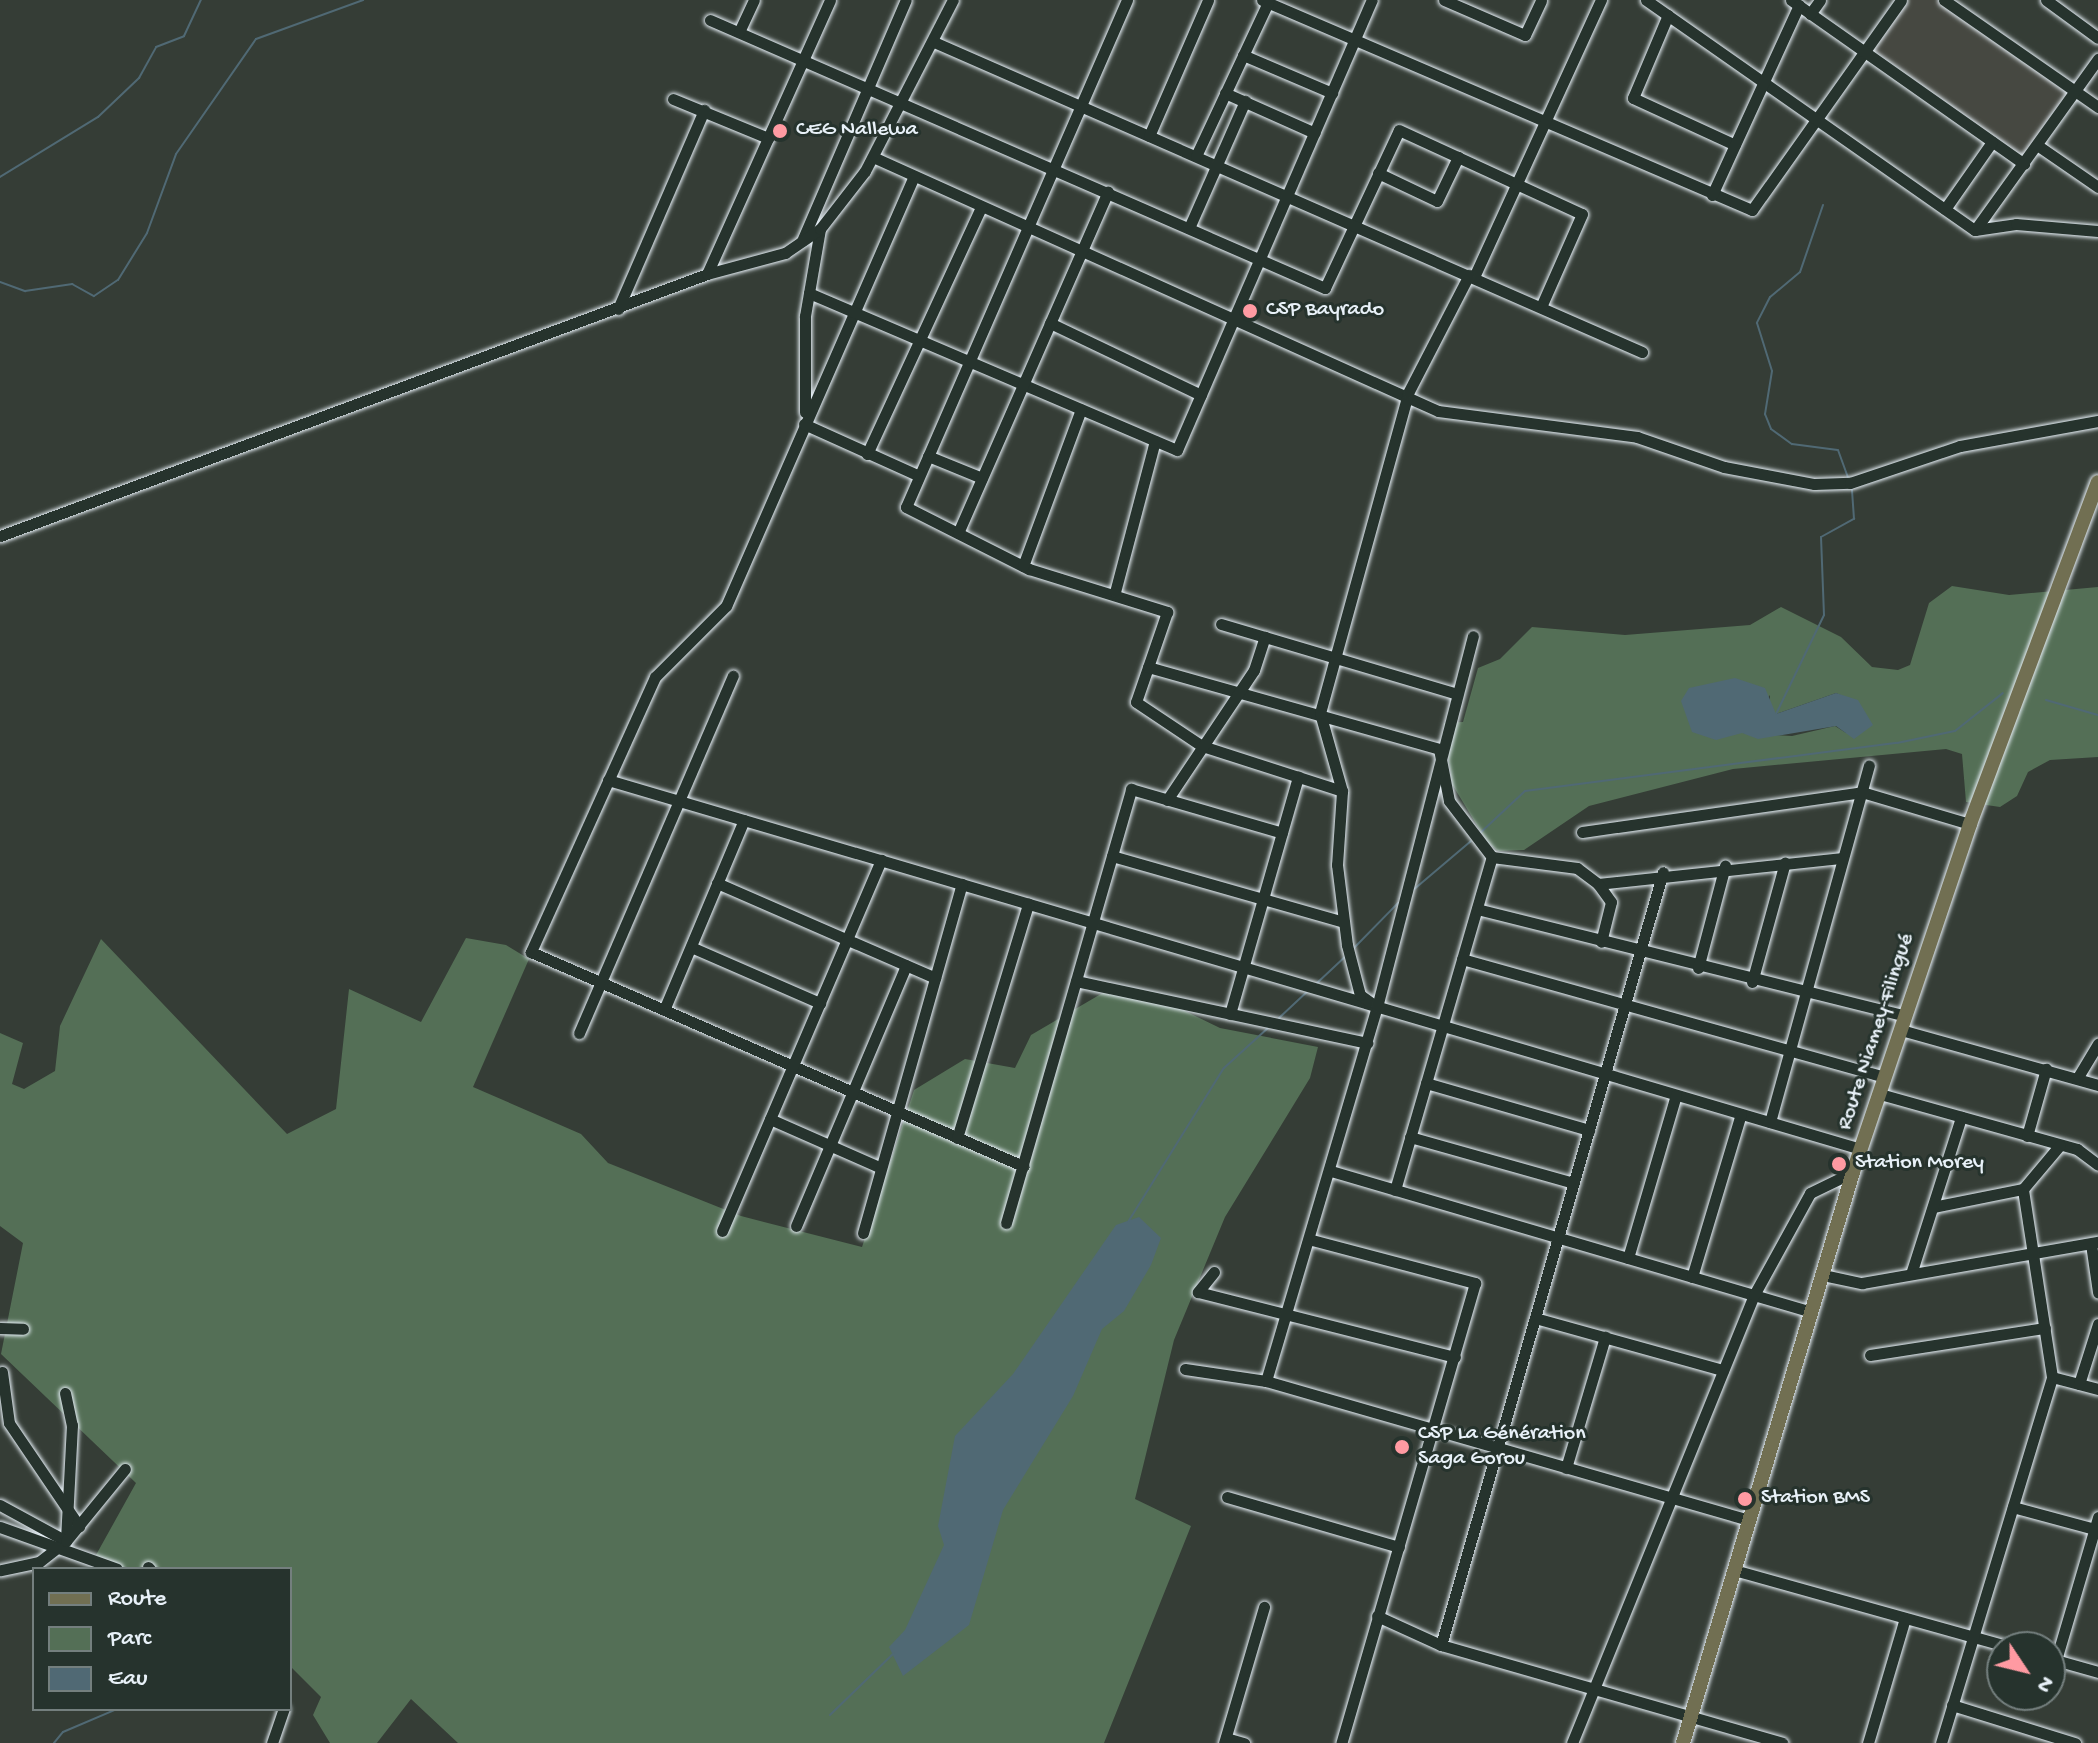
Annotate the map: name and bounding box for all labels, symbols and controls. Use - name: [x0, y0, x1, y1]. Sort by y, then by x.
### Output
- place label: CEG Nallewa: [796, 118, 918, 144]
- marker: CEG Nallewa: [771, 122, 789, 140]
- place label: CSP Bayrado: [1266, 298, 1384, 324]
- marker: CSP Bayrado: [1241, 302, 1259, 320]
- street label: Route Niamey-Filingué: [1833, 930, 1921, 1134]
- place label: Station Morey: [1855, 1151, 1984, 1177]
- marker: Station Morey: [1830, 1155, 1848, 1173]
- place label: CSP La Génération Saga Gorou: [1418, 1421, 1586, 1472]
- marker: CSP La Génération Saga Gorou: [1393, 1438, 1411, 1456]
- place label: Station BMS: [1761, 1486, 1870, 1512]
- marker: Station BMS: [1736, 1490, 1754, 1508]
- legend: [32, 1567, 292, 1711]
- text: Route: [108, 1585, 166, 1614]
- text: Parc: [108, 1625, 151, 1654]
- north arrow: [1986, 1631, 2066, 1711]
- text: Eau: [108, 1665, 148, 1694]
- text: N: [2029, 1670, 2059, 1697]

